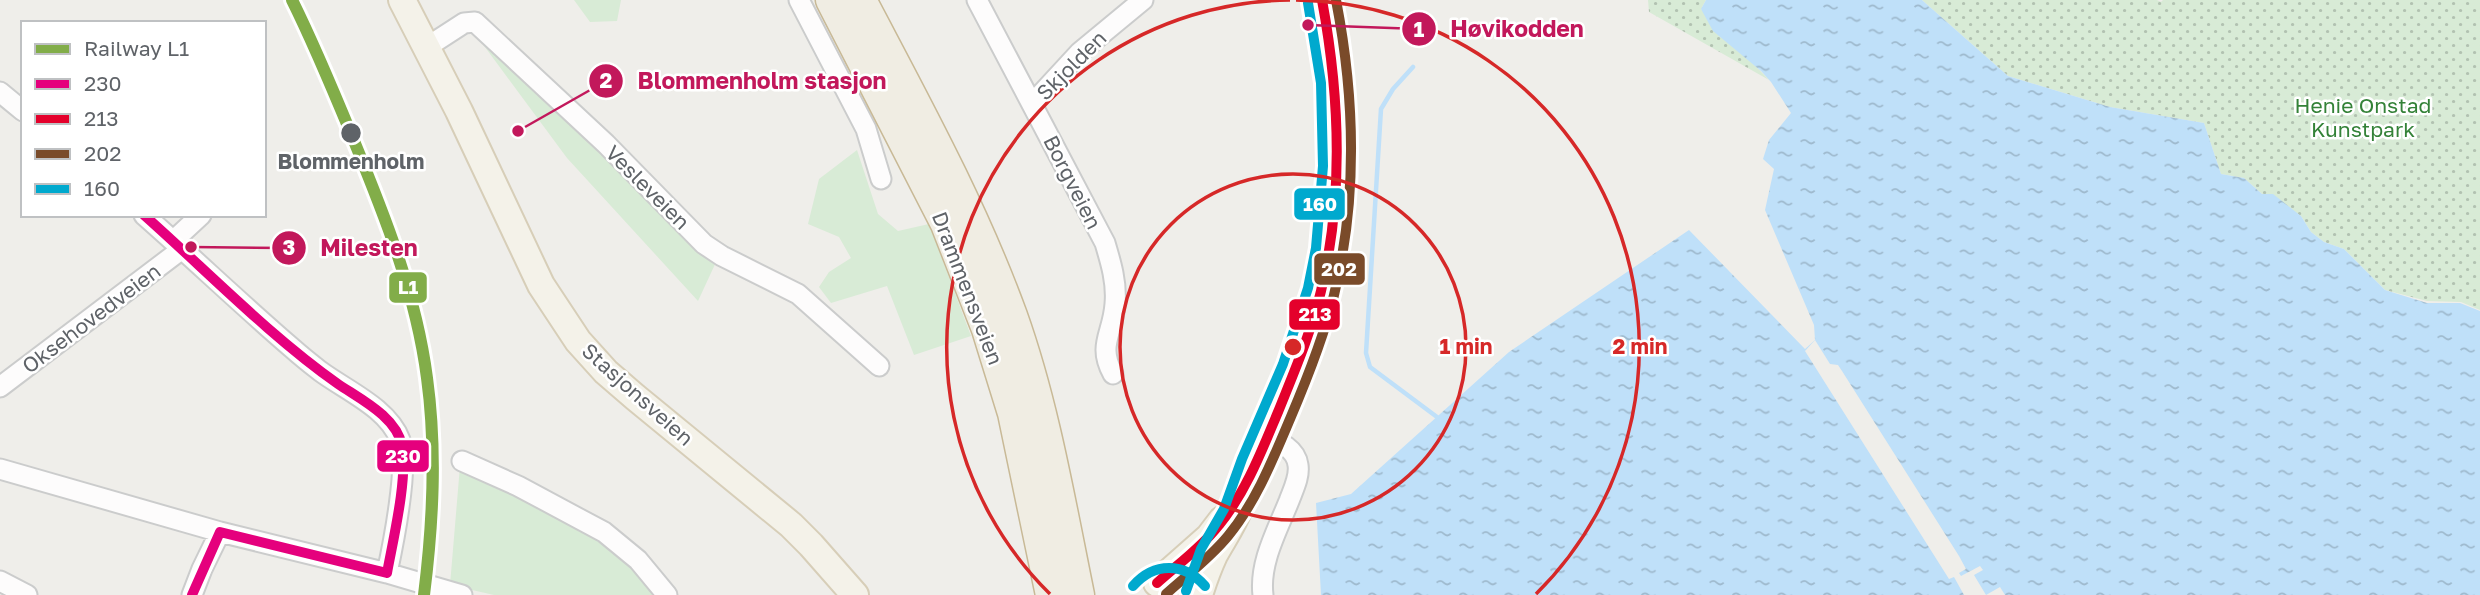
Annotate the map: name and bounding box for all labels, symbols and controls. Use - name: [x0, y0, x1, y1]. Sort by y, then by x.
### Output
- callout: Høvikodden: [1402, 7, 1598, 51]
- text: Høvikodden: [1450, 14, 1584, 42]
- text: 1: [1414, 16, 1425, 42]
- legend: [21, 21, 266, 217]
- street label: Skjolden: [1031, 25, 1111, 105]
- text: Railway L1: [84, 35, 189, 61]
- callout: Blommenholm stasjon: [588, 59, 900, 103]
- text: Blommenholm stasjon: [638, 66, 886, 94]
- text: 2: [600, 67, 613, 93]
- text: 230: [84, 70, 122, 96]
- park label: Henie Onstad Kunstpark: [2295, 92, 2431, 142]
- text: 213: [84, 105, 119, 131]
- marker: Blommenholm: [339, 121, 363, 145]
- street label: Borgveien: [1038, 131, 1108, 233]
- street label: Vesleveien: [600, 139, 696, 235]
- text: 202: [84, 140, 121, 166]
- place label: Blommenholm: [278, 148, 424, 174]
- text: 160: [84, 175, 120, 201]
- line badge: 160: [1293, 187, 1346, 221]
- text: 160: [1303, 192, 1337, 215]
- street label: Drammensveien: [927, 208, 1009, 368]
- callout: Milesten: [271, 226, 432, 270]
- text: Milesten: [320, 233, 418, 261]
- text: 3: [283, 234, 295, 260]
- line badge: 202: [1313, 252, 1366, 286]
- text: 202: [1321, 257, 1357, 280]
- street label: Oksehovedveien: [17, 258, 165, 378]
- line badge: L1: [388, 271, 428, 304]
- text: L1: [398, 275, 419, 298]
- line badge: 213: [1288, 298, 1341, 331]
- text: 213: [1299, 302, 1331, 325]
- text: 1 min: [1440, 333, 1492, 359]
- text: 2 min: [1613, 333, 1667, 359]
- centre of rings: [1281, 335, 1305, 359]
- street label: Stasjonsveien: [577, 337, 699, 451]
- line badge: 230: [376, 439, 430, 473]
- text: 230: [385, 444, 421, 467]

